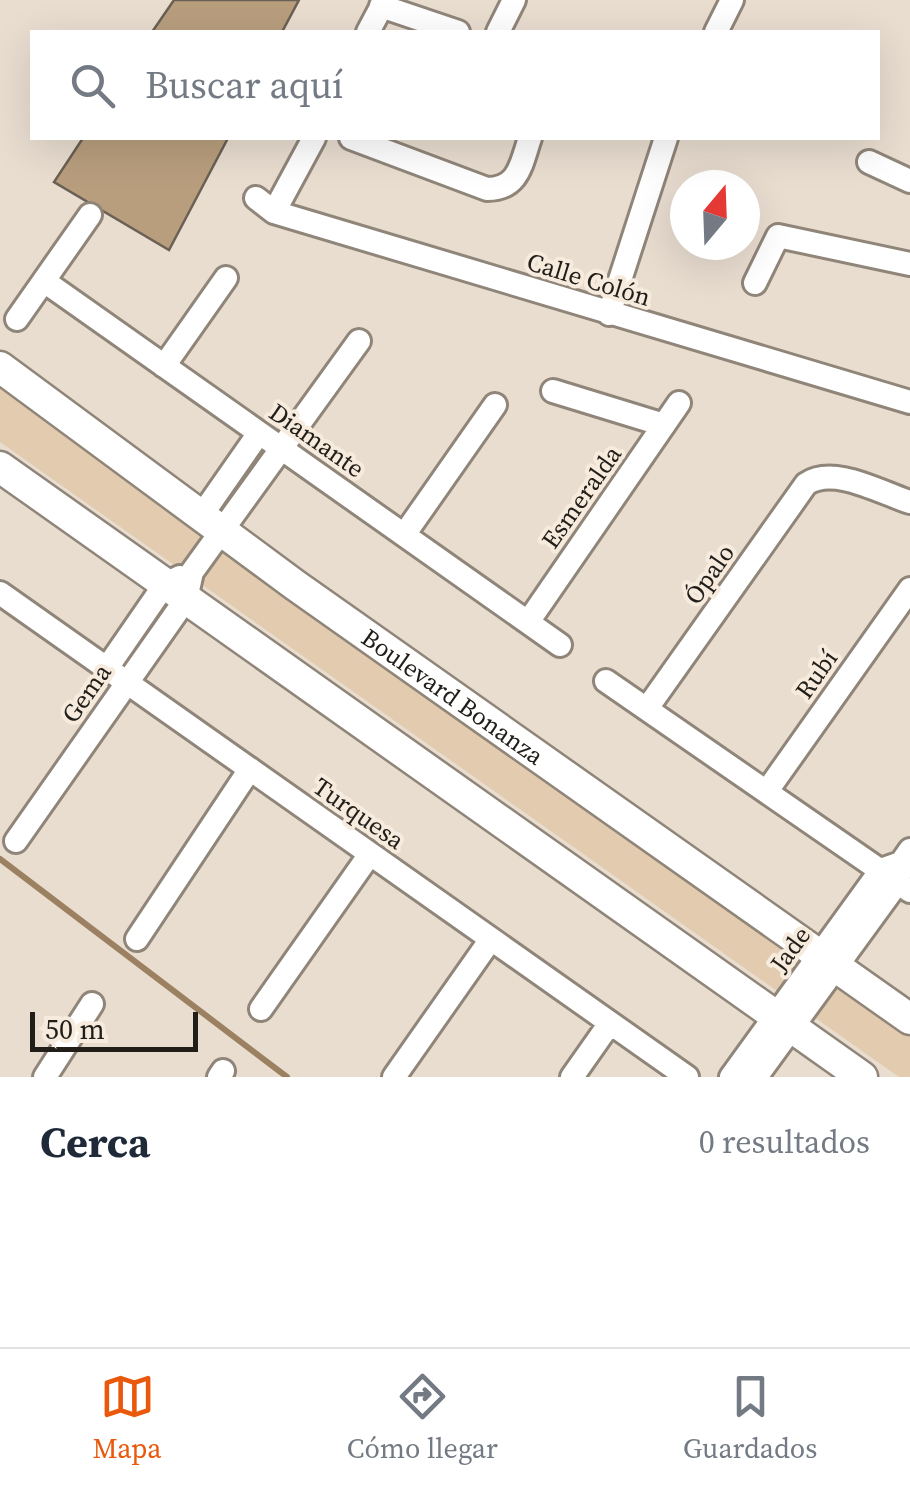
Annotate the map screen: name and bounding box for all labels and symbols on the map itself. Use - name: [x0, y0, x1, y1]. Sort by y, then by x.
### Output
- north arrow: [670, 170, 760, 260]
- street label: Calle Colón: [523, 244, 655, 314]
- street label: Diamante: [263, 395, 371, 485]
- street label: Esmeralda: [533, 439, 629, 555]
- street label: Ópalo: [676, 537, 742, 611]
- street label: Boulevard Bonanza: [355, 620, 551, 773]
- street label: Rubí: [787, 643, 845, 705]
- street label: Gema: [53, 656, 119, 729]
- street label: Turquesa: [307, 769, 412, 857]
- street label: Jade: [761, 919, 818, 979]
- scale bar: [30, 1007, 198, 1052]

